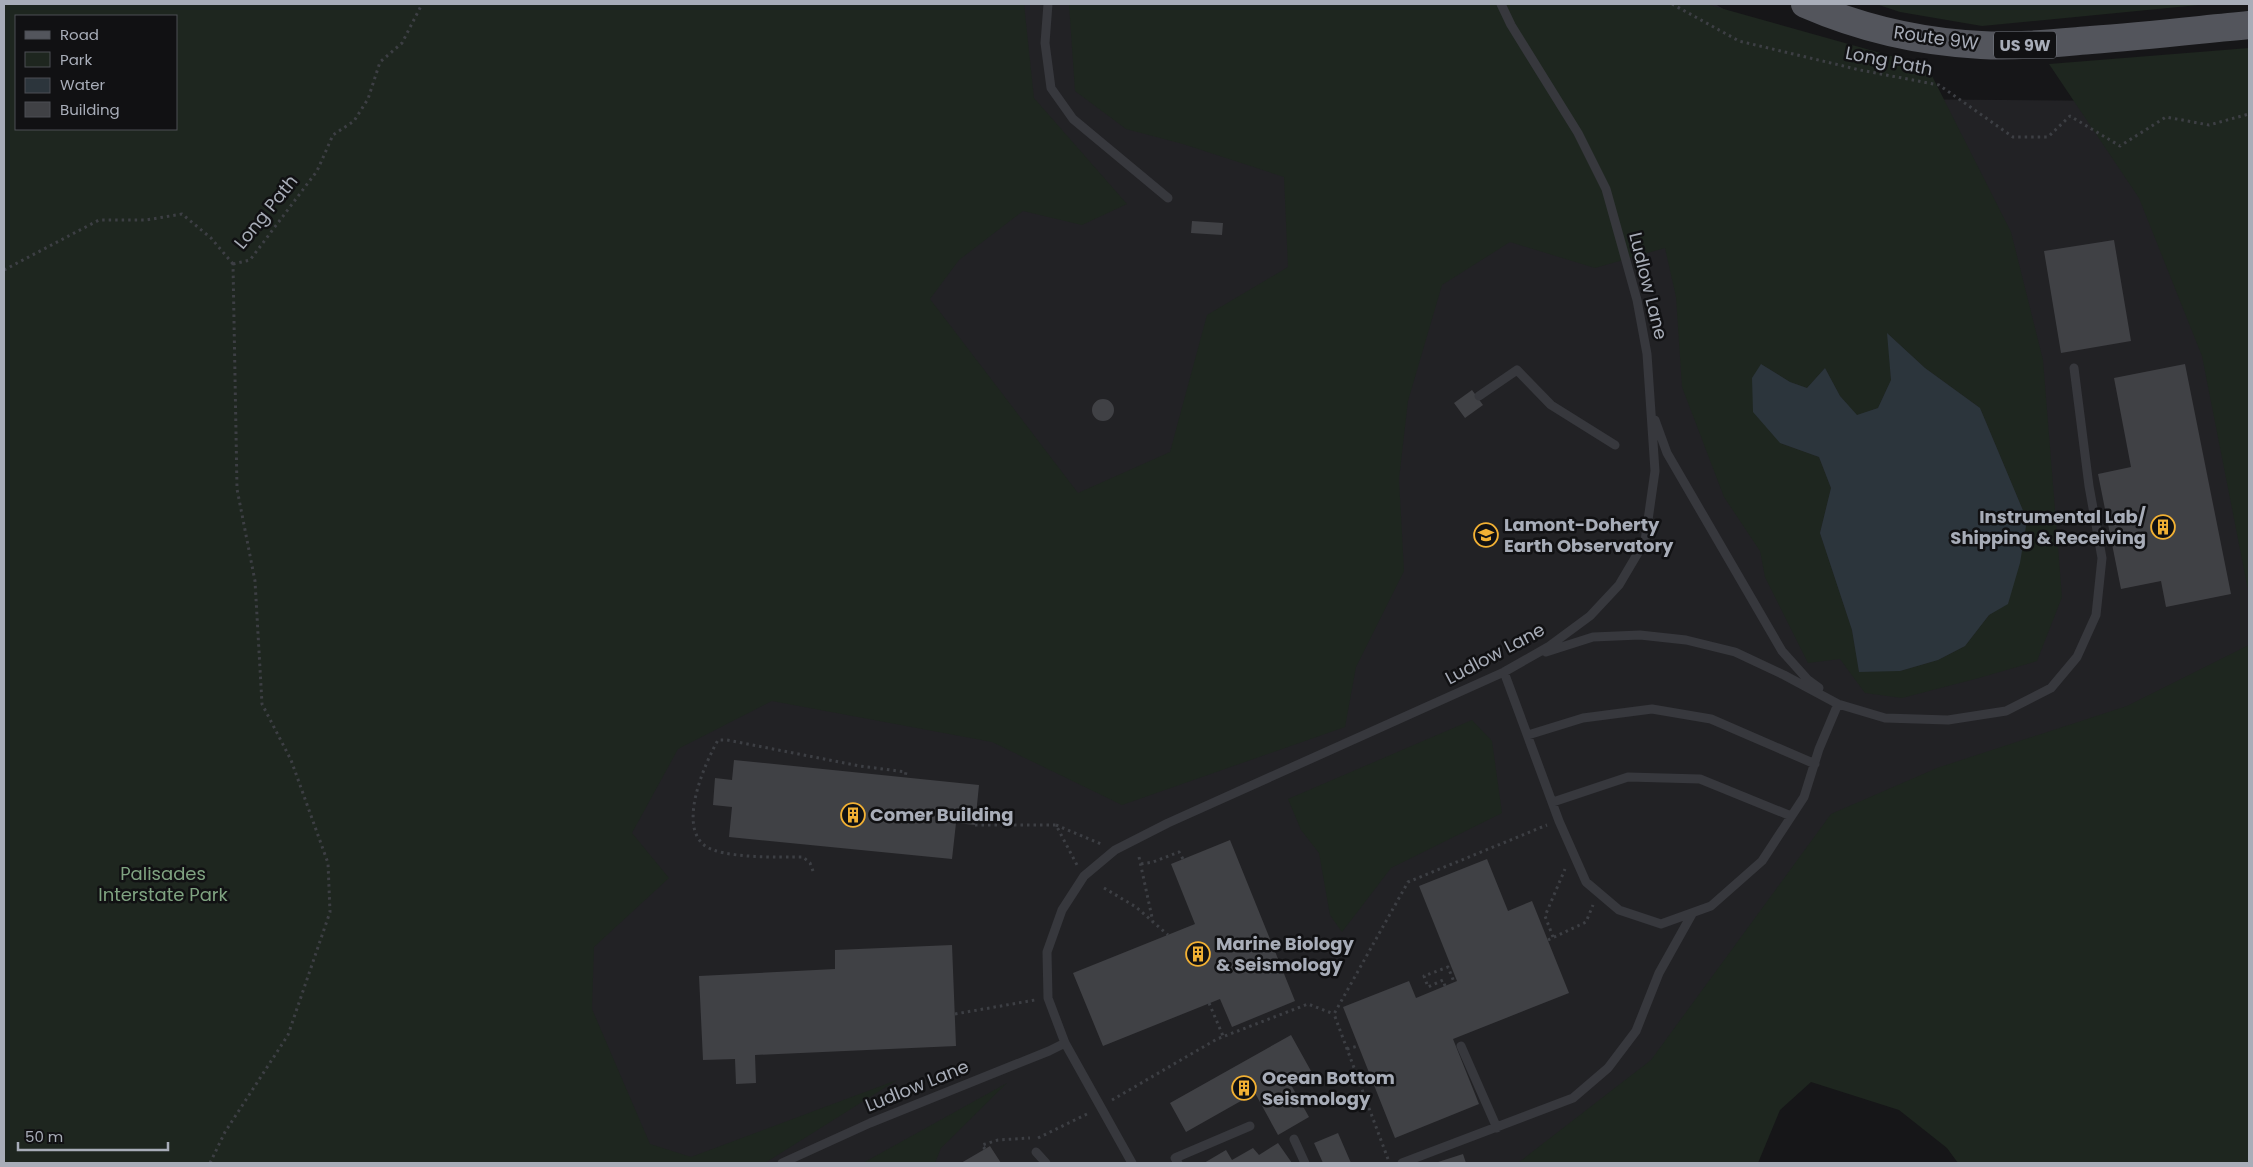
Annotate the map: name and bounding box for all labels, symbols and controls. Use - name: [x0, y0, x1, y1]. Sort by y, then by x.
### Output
- legend: [15, 15, 178, 130]
- street label: Route 9W: [1892, 19, 1981, 56]
- text: Road: [60, 24, 99, 45]
- road number: US 9W: [1994, 32, 2056, 58]
- street label: Long Path: [1843, 40, 1935, 81]
- text: Park: [60, 49, 92, 70]
- text: Water: [60, 74, 106, 95]
- text: Building: [60, 99, 120, 120]
- street label: Long Path: [228, 169, 303, 254]
- street label: Ludlow Lane: [1623, 230, 1674, 342]
- place label: Instrumental Lab/ Shipping & Receiving: [1950, 504, 2146, 550]
- place label: Lamont-Doherty Earth Observatory: [1504, 512, 1674, 558]
- building icon: Instrumental Lab/ Shipping & Receiving: [2150, 514, 2176, 540]
- school or university icon: Lamont-Doherty Earth Observatory: [1473, 522, 1499, 548]
- street label: Ludlow Lane: [1441, 617, 1549, 690]
- building icon: Comer Building: [840, 802, 866, 828]
- place label: Comer Building: [870, 802, 1013, 827]
- park label: Palisades Interstate Park: [98, 861, 229, 907]
- place label: Marine Biology & Seismology: [1216, 931, 1354, 977]
- building icon: Marine Biology & Seismology: [1185, 941, 1211, 967]
- street label: Ludlow Lane: [861, 1053, 972, 1118]
- place label: Ocean Bottom Seismology: [1262, 1065, 1395, 1111]
- building icon: Ocean Bottom Seismology: [1231, 1075, 1257, 1101]
- scale bar: [18, 1120, 168, 1152]
- text: 50 m: [25, 1126, 63, 1147]

